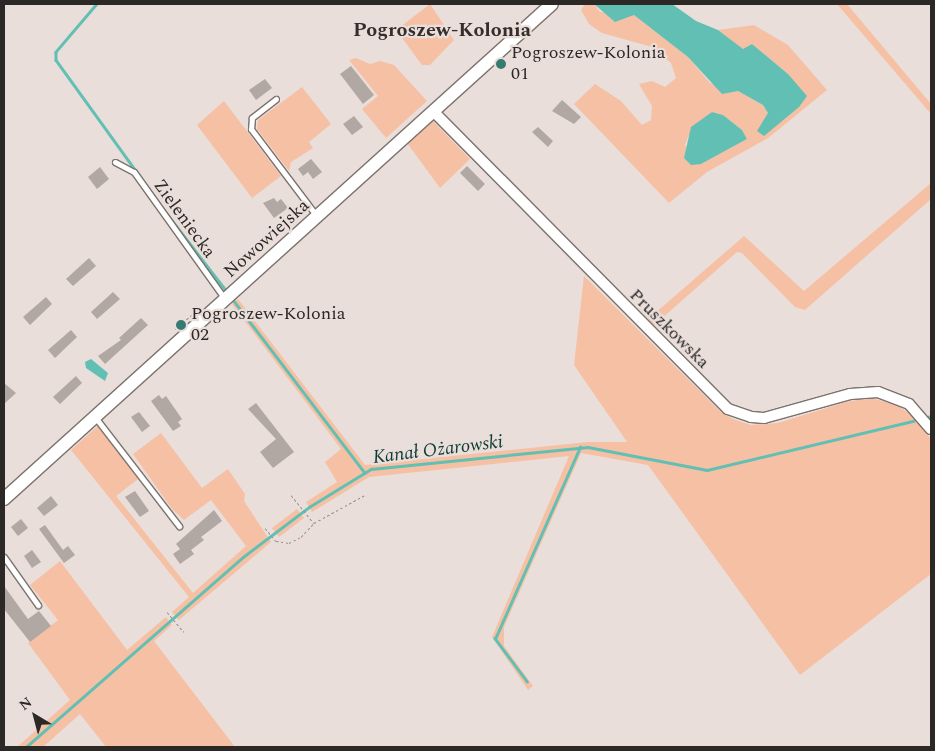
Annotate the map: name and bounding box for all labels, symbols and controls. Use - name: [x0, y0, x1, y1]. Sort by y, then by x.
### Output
- district label: Pogroszew-Kolonia: [353, 18, 531, 42]
- place label: Pogroszew-Kolonia 01: [511, 43, 666, 86]
- marker: Pogroszew-Kolonia 01: [495, 58, 507, 70]
- street label: Zieleniecka: [148, 175, 220, 263]
- street label: Nowowiejska: [220, 195, 314, 283]
- street label: Pruszkowska: [625, 285, 713, 373]
- place label: Pogroszew-Kolonia 02: [191, 304, 346, 346]
- marker: Pogroszew-Kolonia 02: [175, 319, 187, 331]
- water label: Kanał Ożarowski: [371, 431, 505, 469]
- north arrow: [10, 691, 60, 741]
- text: N: [15, 692, 37, 715]

